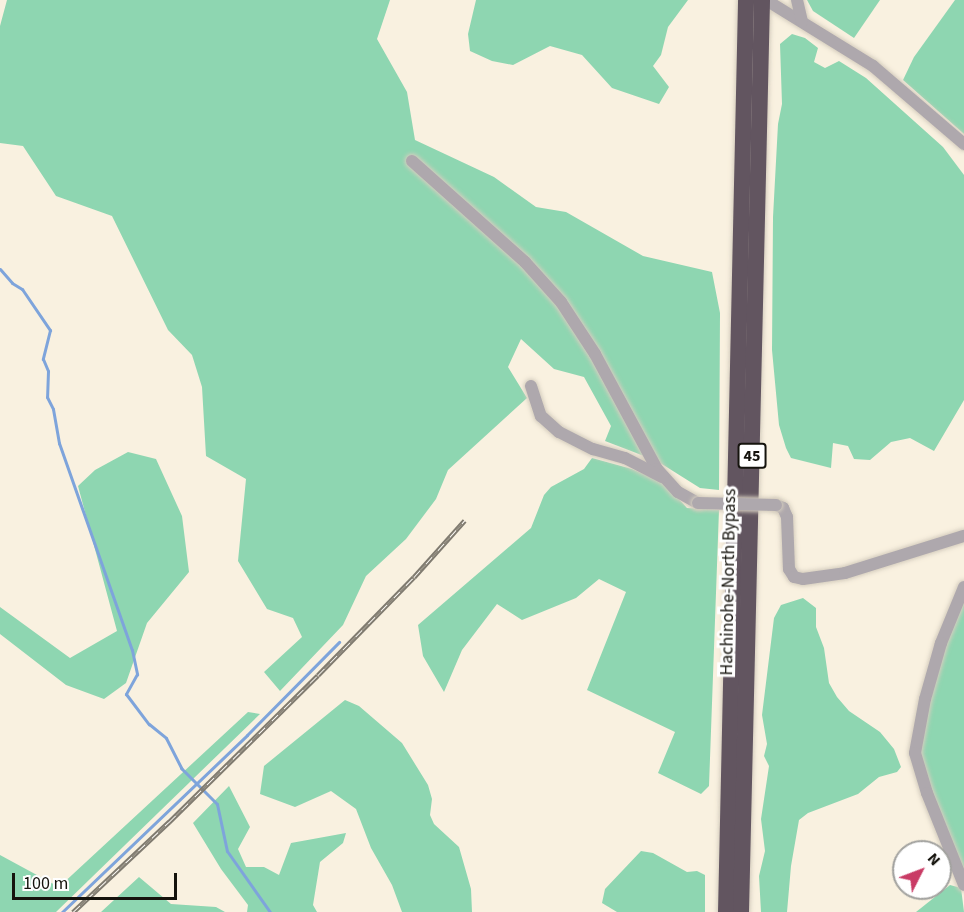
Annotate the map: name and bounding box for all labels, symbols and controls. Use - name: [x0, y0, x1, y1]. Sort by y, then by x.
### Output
- road number: 45: [737, 443, 767, 469]
- street label: Hachinohe-North Bypass: [717, 488, 741, 676]
- north arrow: [892, 840, 952, 900]
- text: N: [922, 848, 946, 871]
- scale bar: [15, 861, 180, 899]
- text: 100 m: [23, 871, 68, 896]

